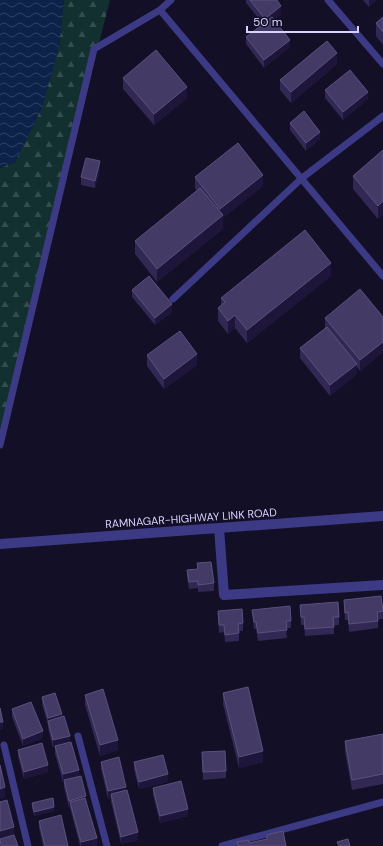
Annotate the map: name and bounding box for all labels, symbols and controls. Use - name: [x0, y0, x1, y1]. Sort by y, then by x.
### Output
- scale bar: [247, 8, 358, 34]
- text: 50 m: [253, 14, 282, 30]
- street label: RAMNAGAR-HIGHWAY LINK ROAD: [105, 505, 278, 531]

